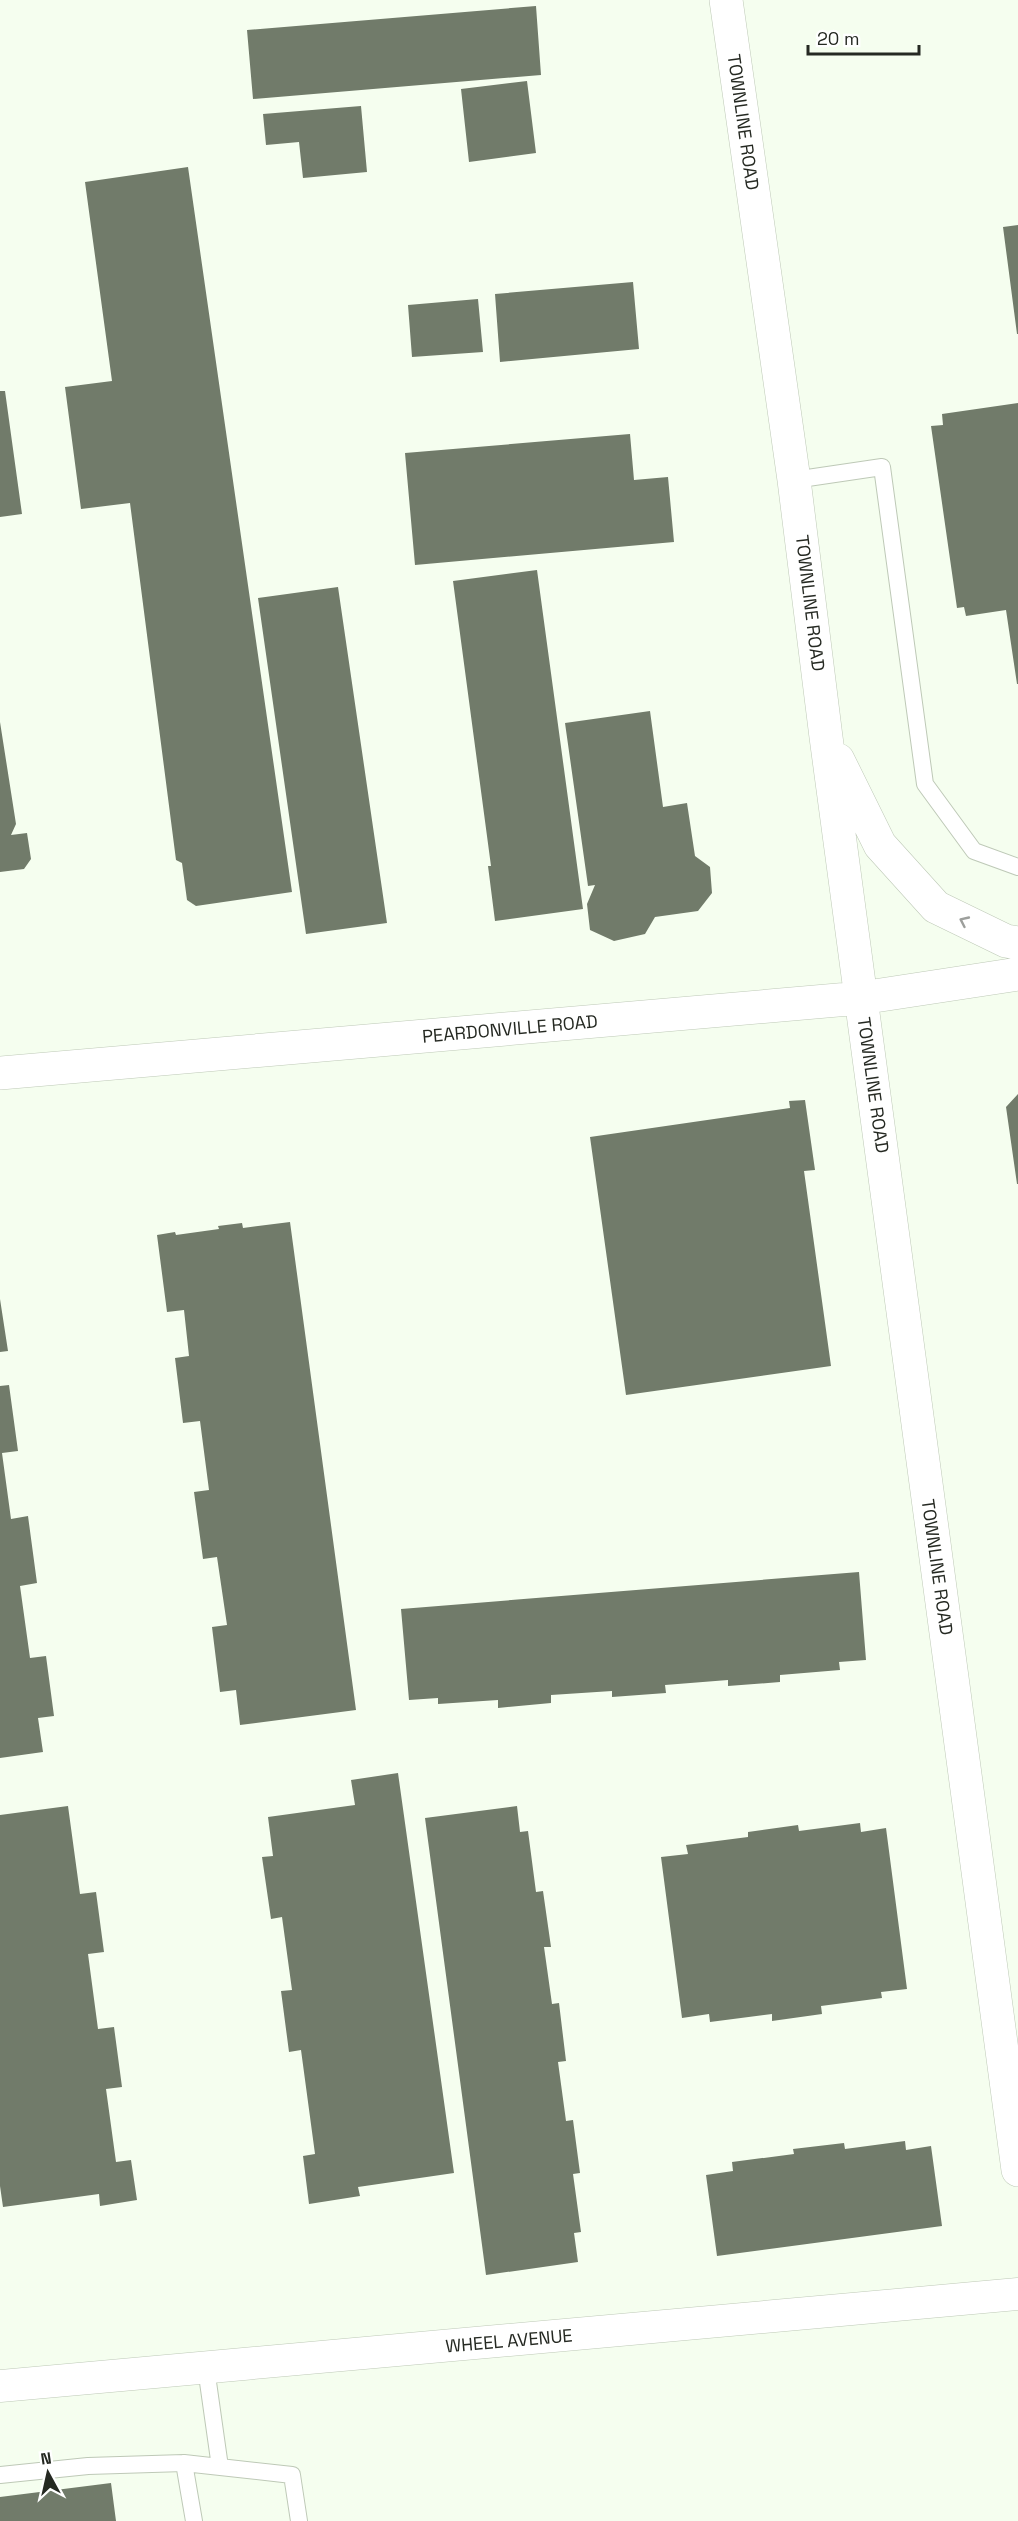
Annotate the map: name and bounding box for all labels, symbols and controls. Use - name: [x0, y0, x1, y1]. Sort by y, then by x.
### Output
- scale bar: [808, 18, 919, 56]
- text: 20 m: [817, 27, 860, 50]
- street label: TOWNLINE ROAD: [723, 52, 764, 191]
- street label: TOWNLINE ROAD: [791, 534, 830, 672]
- one-way arrow: [960, 916, 971, 928]
- street label: PEARDONVILLE ROAD: [421, 1009, 599, 1048]
- street label: TOWNLINE ROAD: [853, 1015, 894, 1154]
- street label: TOWNLINE ROAD: [917, 1497, 958, 1636]
- street label: WHEEL AVENUE: [445, 2323, 573, 2358]
- north arrow: [18, 2443, 78, 2503]
- text: N: [39, 2447, 53, 2470]

